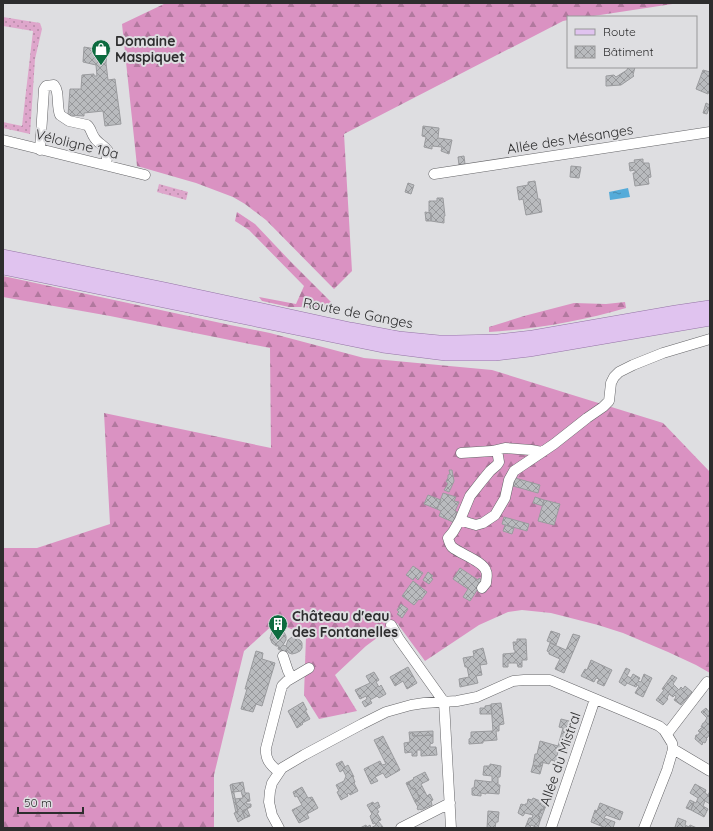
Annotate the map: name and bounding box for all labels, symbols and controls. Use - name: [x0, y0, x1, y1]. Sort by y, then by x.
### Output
- legend: [567, 16, 697, 68]
- text: Route: [603, 24, 636, 39]
- place label: Domaine Maspiquet: [115, 32, 185, 66]
- shop icon: Domaine Maspiquet: [90, 38, 112, 66]
- text: Bâtiment: [603, 44, 653, 59]
- street label: Allée des Mésanges: [506, 120, 634, 158]
- street label: Véloligne 10a: [33, 125, 121, 163]
- street label: Route de Ganges: [301, 293, 415, 333]
- place label: Château d'eau des Fontanelles: [292, 607, 398, 641]
- building icon: Château d'eau des Fontanelles: [267, 613, 289, 641]
- street label: Allée du Mistral: [535, 710, 585, 808]
- scale bar: [18, 789, 83, 815]
- text: 50 m: [24, 795, 52, 810]

